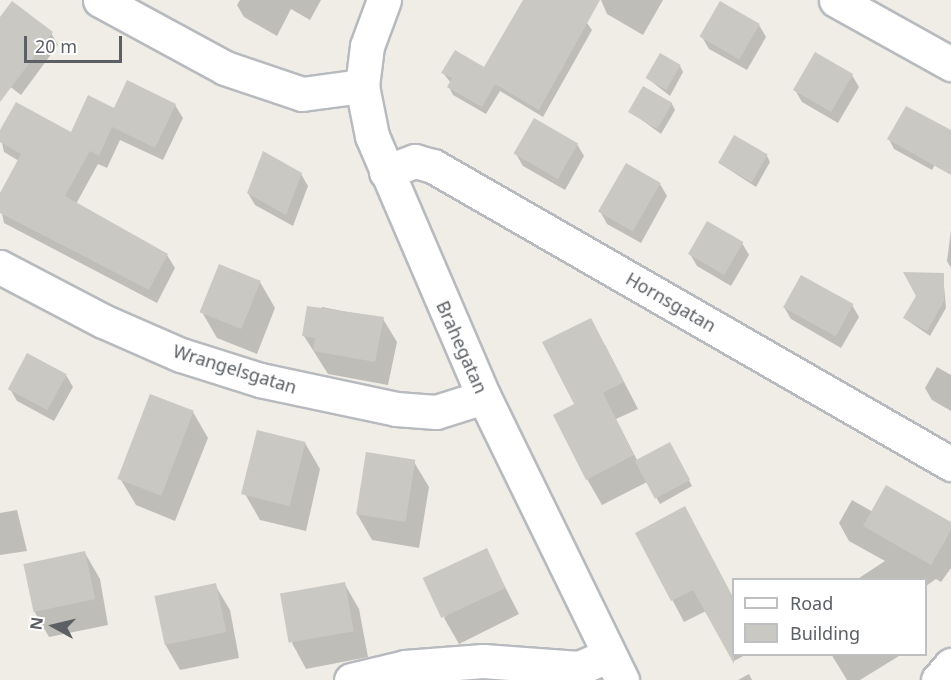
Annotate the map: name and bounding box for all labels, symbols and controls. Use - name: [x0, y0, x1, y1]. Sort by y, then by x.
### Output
- scale bar: [27, 24, 124, 62]
- text: 20 m: [35, 34, 77, 58]
- street label: Hornsgatan: [622, 268, 720, 336]
- street label: Brahegatan: [432, 297, 492, 397]
- street label: Wrangelsgatan: [171, 340, 299, 398]
- legend: [732, 578, 927, 656]
- text: Road: [790, 591, 833, 615]
- north arrow: [24, 596, 84, 656]
- text: N: [24, 616, 48, 631]
- text: Building: [790, 621, 860, 645]

